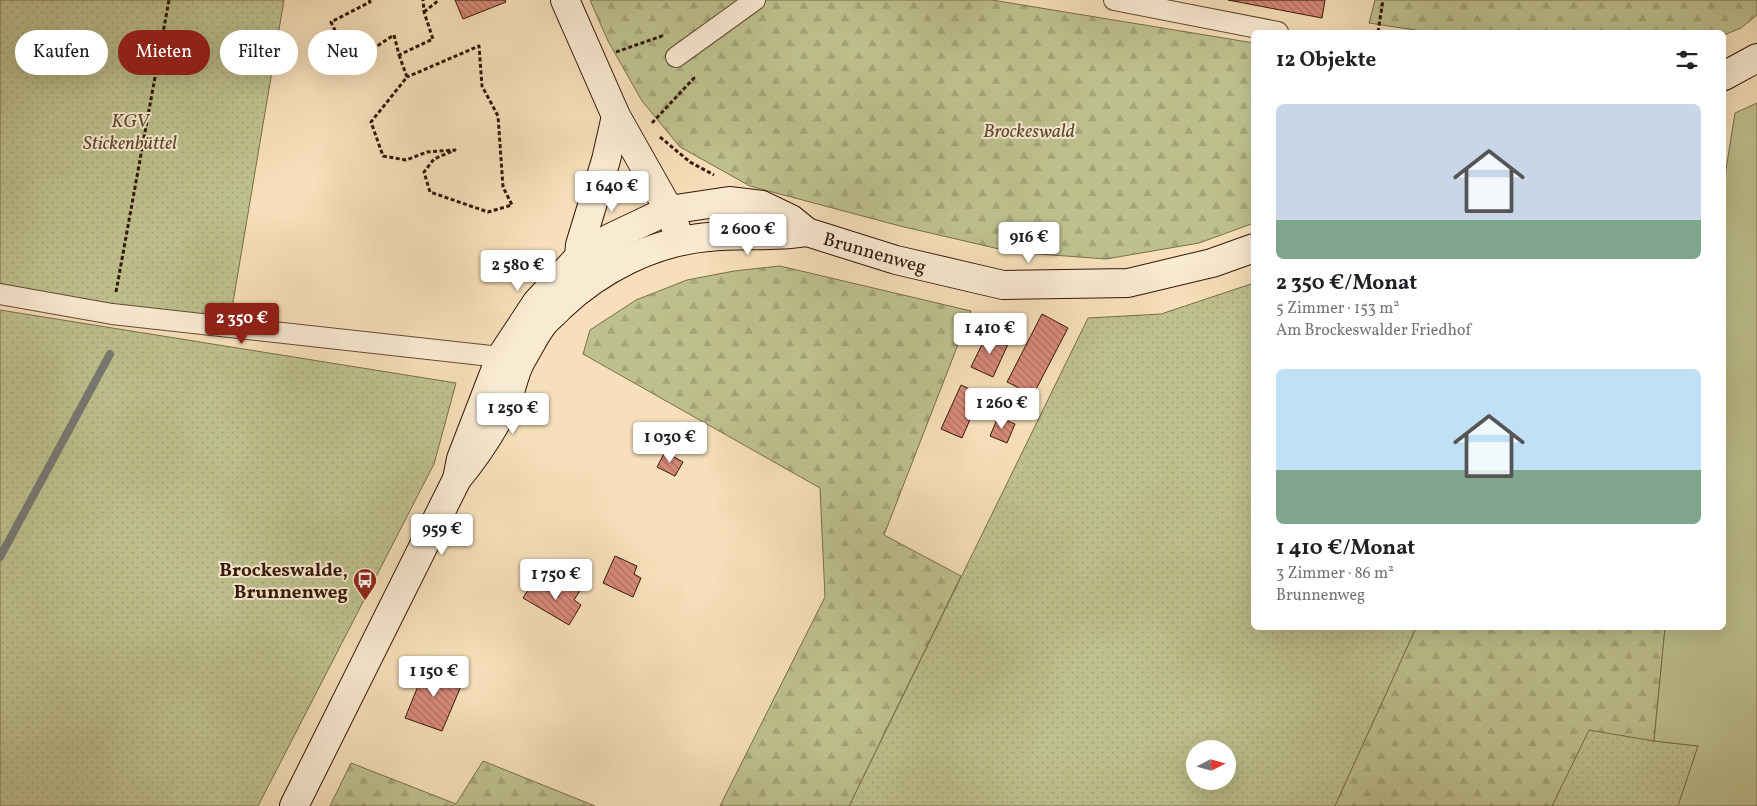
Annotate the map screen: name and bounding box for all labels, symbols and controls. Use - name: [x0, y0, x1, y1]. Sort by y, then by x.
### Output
- chip: Kaufen: [15, 30, 108, 75]
- chip: Mieten: [118, 30, 210, 75]
- chip: Filter: [220, 30, 298, 75]
- chip: Neu: [308, 30, 377, 75]
- text: 12 Objekte: [1276, 46, 1376, 75]
- icon: filters: [1673, 46, 1701, 74]
- park label: KGV Stickenbüttel: [83, 109, 177, 157]
- park label: Brockeswald: [983, 119, 1075, 145]
- icon: home: [1444, 136, 1534, 226]
- pin: 1 640 €: [566, 170, 658, 213]
- text: 1 640 €: [586, 176, 638, 198]
- pin: 2 600 €: [702, 214, 794, 256]
- text: 2 600 €: [720, 219, 776, 241]
- pin: 916 €: [994, 222, 1064, 264]
- street label: Brunnenweg: [820, 227, 929, 281]
- text: 916 €: [1009, 227, 1049, 249]
- pin: 2 580 €: [472, 250, 564, 292]
- text: 2 580 €: [492, 255, 544, 277]
- text: 2 350 €/Monat: [1276, 269, 1417, 298]
- text: 5 Zimmer · 153 m²: [1276, 298, 1399, 320]
- pin: 2 350 €: [196, 302, 288, 345]
- text: 2 350 €: [216, 308, 268, 330]
- pin: 1 410 €: [944, 312, 1036, 355]
- text: 1 410 €: [965, 318, 1015, 340]
- text: Am Brockeswalder Friedhof: [1276, 320, 1471, 342]
- pin: 1 260 €: [956, 388, 1048, 430]
- pin: 1 250 €: [467, 392, 559, 435]
- text: 1 260 €: [976, 393, 1028, 415]
- text: 1 250 €: [488, 398, 538, 420]
- icon: home: [1444, 401, 1534, 491]
- pin: 1 030 €: [624, 422, 716, 464]
- text: 1 030 €: [644, 427, 696, 449]
- pin: 959 €: [407, 514, 477, 556]
- text: 959 €: [422, 519, 462, 541]
- text: 1 410 €/Monat: [1276, 534, 1415, 563]
- place label: Brockeswalde, Brunnenweg: [219, 558, 348, 606]
- pin: 1 750 €: [510, 558, 602, 601]
- text: 3 Zimmer · 86 m²: [1276, 563, 1394, 585]
- text: 1 750 €: [531, 564, 581, 586]
- bus stop icon: Brockeswalde, Brunnenweg: [352, 567, 378, 601]
- text: Brunnenweg: [1276, 585, 1365, 607]
- pin: 1 150 €: [388, 656, 480, 698]
- text: 1 150 €: [410, 661, 458, 683]
- north arrow: [1186, 740, 1236, 790]
- map controls: [1186, 740, 1236, 790]

